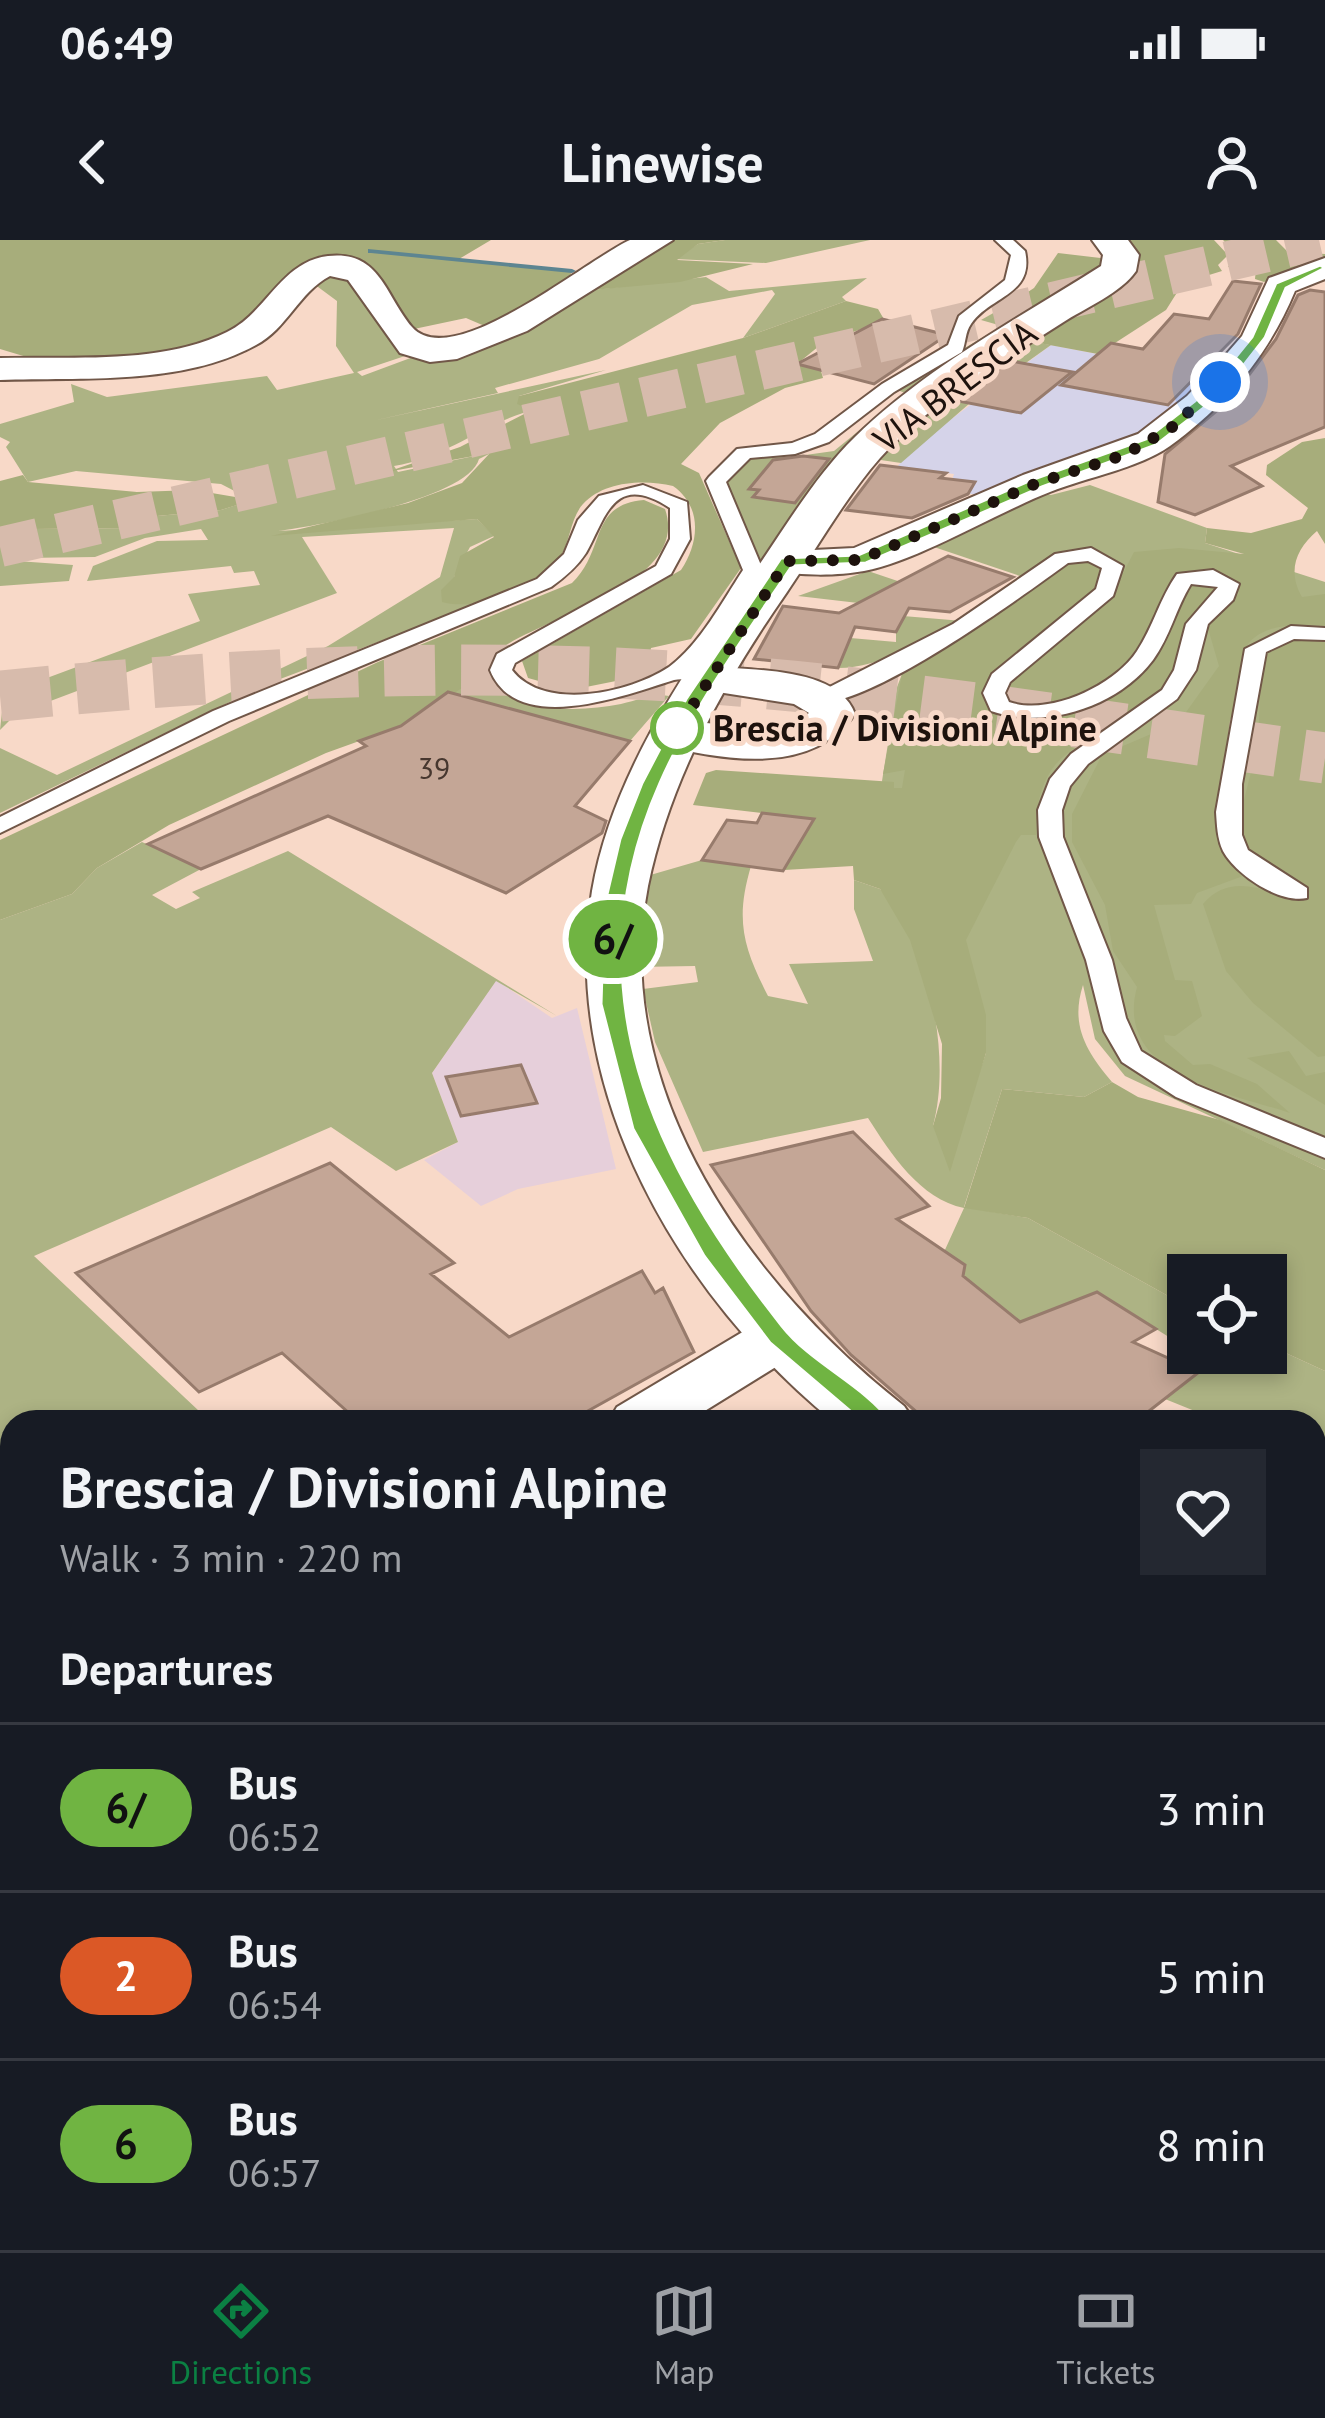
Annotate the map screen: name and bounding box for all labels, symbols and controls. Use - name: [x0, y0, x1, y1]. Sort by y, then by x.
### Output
- text: 06:49: [60, 13, 174, 71]
- text: Linewise: [561, 127, 764, 197]
- icon: back: [60, 129, 126, 195]
- icon: person: [1199, 129, 1265, 195]
- street label: VIA BRESCIA: [863, 309, 1046, 463]
- your location: [1190, 352, 1250, 412]
- marker: Brescia / Divisioni Alpine: [652, 703, 702, 753]
- place label: Brescia / Divisioni Alpine: [713, 704, 1097, 751]
- house number: 39: [418, 748, 450, 787]
- line badge: 6/: [559, 900, 667, 978]
- text: 6/: [593, 911, 633, 966]
- map controls: [1167, 1254, 1287, 1374]
- button: locate: [1167, 1254, 1287, 1374]
- button: heart: [1140, 1449, 1266, 1575]
- text: Brescia / Divisioni Alpine: [60, 1450, 668, 1524]
- text: Walk · 3 min · 220 m: [60, 1532, 402, 1583]
- text: Departures: [60, 1639, 273, 1697]
- text: Bus: [228, 1753, 298, 1811]
- text: 3 min: [1156, 1779, 1266, 1837]
- text: 6/: [106, 1780, 146, 1835]
- text: 06:52: [228, 1811, 322, 1862]
- text: Bus: [228, 1921, 298, 1979]
- text: 5 min: [1156, 1947, 1266, 2005]
- text: 2: [114, 1948, 138, 2003]
- text: 06:54: [228, 1979, 322, 2030]
- text: Bus: [228, 2089, 298, 2147]
- text: 8 min: [1156, 2115, 1266, 2173]
- text: 6: [114, 2116, 138, 2171]
- text: 06:57: [228, 2147, 322, 2198]
- tab: Directions: [170, 2278, 312, 2393]
- tab: Map: [651, 2278, 717, 2393]
- tab: Tickets: [1056, 2278, 1155, 2393]

